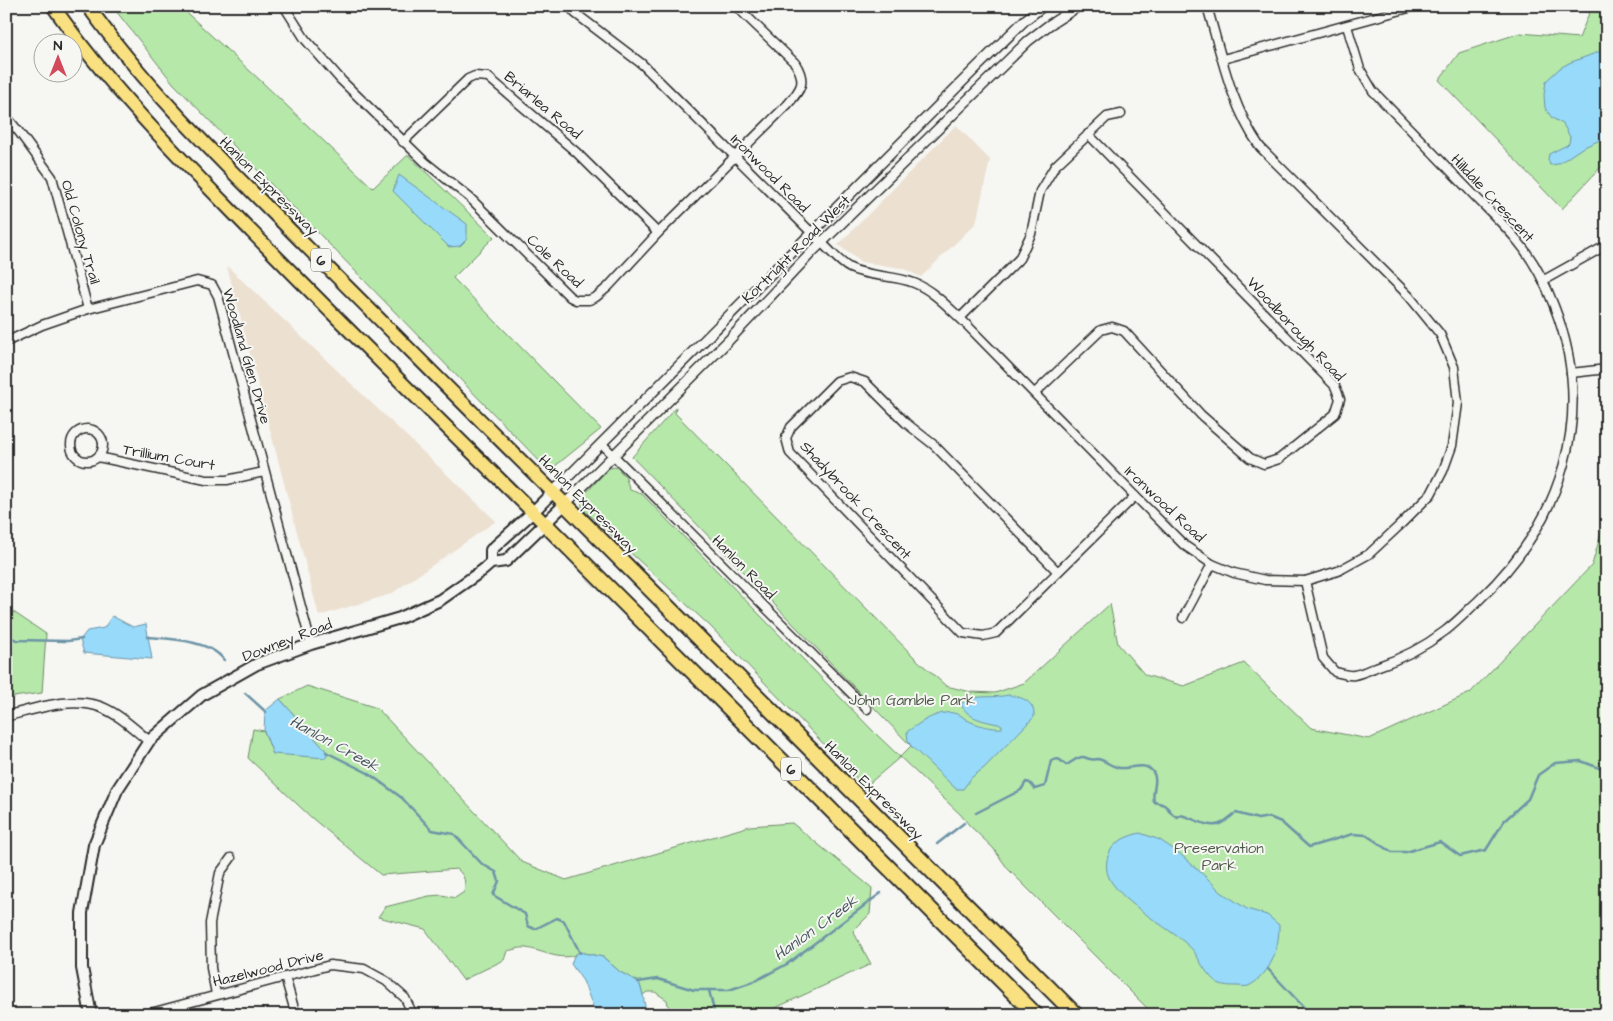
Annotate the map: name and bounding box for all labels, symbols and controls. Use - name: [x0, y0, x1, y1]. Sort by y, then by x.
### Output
- north arrow: [32, 32, 82, 82]
- text: N: [54, 36, 63, 56]
- street label: Briarlea Road: [499, 67, 586, 144]
- street label: Ironwood Road: [726, 129, 814, 218]
- street label: Hanlon Expressway: [214, 132, 323, 241]
- street label: Hilldale Crescent: [1446, 150, 1539, 247]
- street label: Old Colony Trail: [55, 178, 105, 287]
- street label: Kortright Road West: [737, 190, 856, 309]
- street label: Cole Road: [522, 230, 588, 293]
- road number: 6: [311, 248, 331, 272]
- street label: Woodborough Road: [1241, 273, 1350, 387]
- street label: Woodland Glen Drive: [217, 286, 276, 427]
- street label: Shadybrook Crescent: [794, 436, 916, 565]
- street label: Trillium Court: [121, 439, 217, 476]
- street label: Hanlon Expressway: [533, 450, 642, 559]
- street label: Ironwood Road: [1120, 461, 1210, 548]
- street label: Hanlon Road: [707, 531, 781, 604]
- street label: Downey Road: [239, 614, 336, 668]
- park label: John Gamble Park: [849, 690, 975, 711]
- water label: Hanlon Creek: [286, 710, 384, 778]
- street label: Hanlon Expressway: [819, 736, 928, 845]
- road number: 6: [781, 758, 801, 781]
- park label: Preservation Park: [1174, 838, 1264, 876]
- water label: Hanlon Creek: [769, 889, 863, 966]
- street label: Hazelwood Drive: [211, 945, 326, 992]

